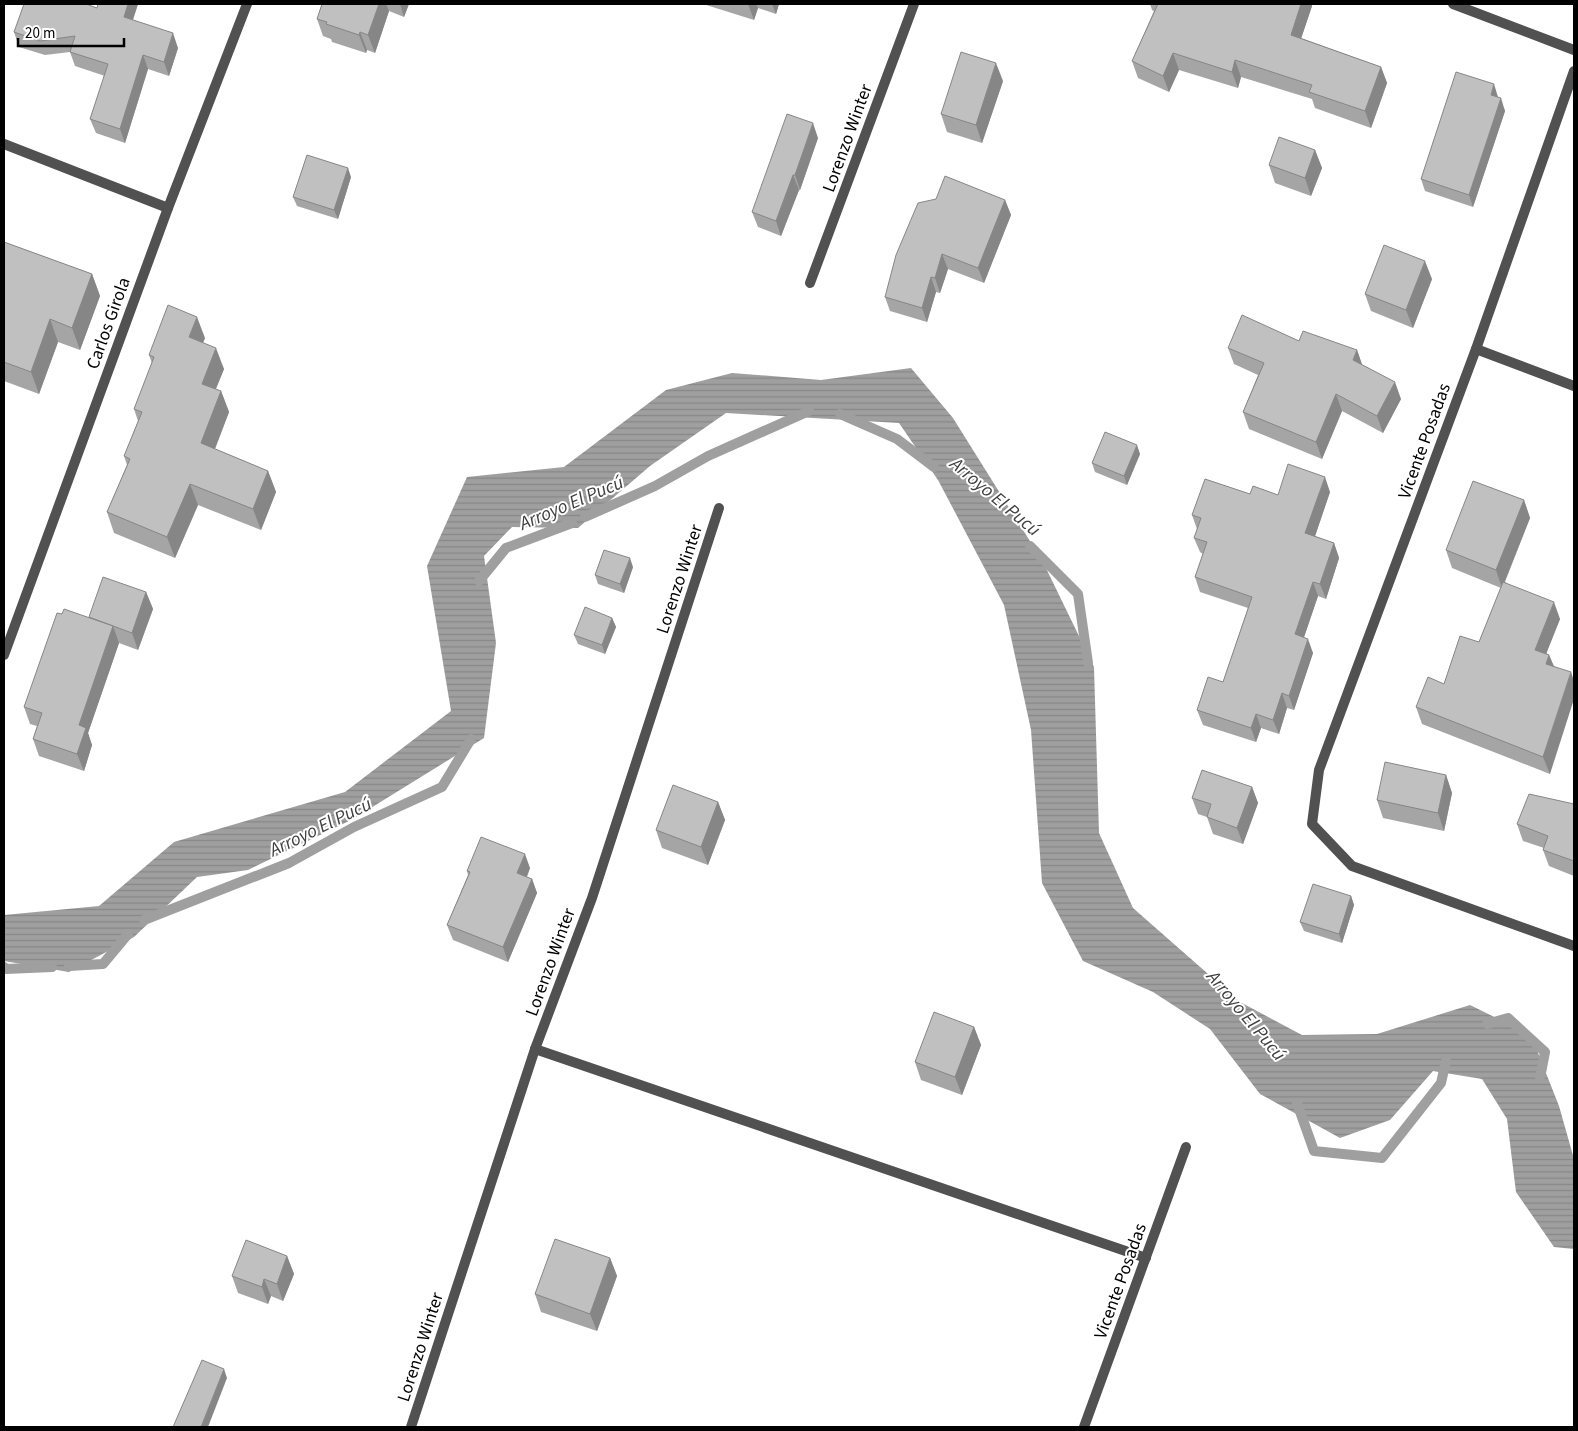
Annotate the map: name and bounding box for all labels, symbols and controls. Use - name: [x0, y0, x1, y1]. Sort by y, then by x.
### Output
- scale bar: [18, 15, 124, 47]
- text: 20 m: [25, 23, 55, 44]
- street label: Lorenzo Winter: [816, 80, 879, 196]
- street label: Carlos Girola: [80, 274, 137, 373]
- street label: Vicente Posadas: [1392, 380, 1457, 502]
- water label: Arroyo El Pucú: [943, 451, 1046, 543]
- water label: Arroyo El Pucú: [514, 469, 628, 538]
- street label: Lorenzo Winter: [650, 521, 709, 637]
- water label: Arroyo El Pucú: [264, 791, 376, 864]
- street label: Lorenzo Winter: [519, 904, 582, 1020]
- water label: Arroyo El Pucú: [1199, 964, 1292, 1067]
- street label: Vicente Posadas: [1088, 1220, 1153, 1342]
- street label: Lorenzo Winter: [391, 1289, 450, 1405]

